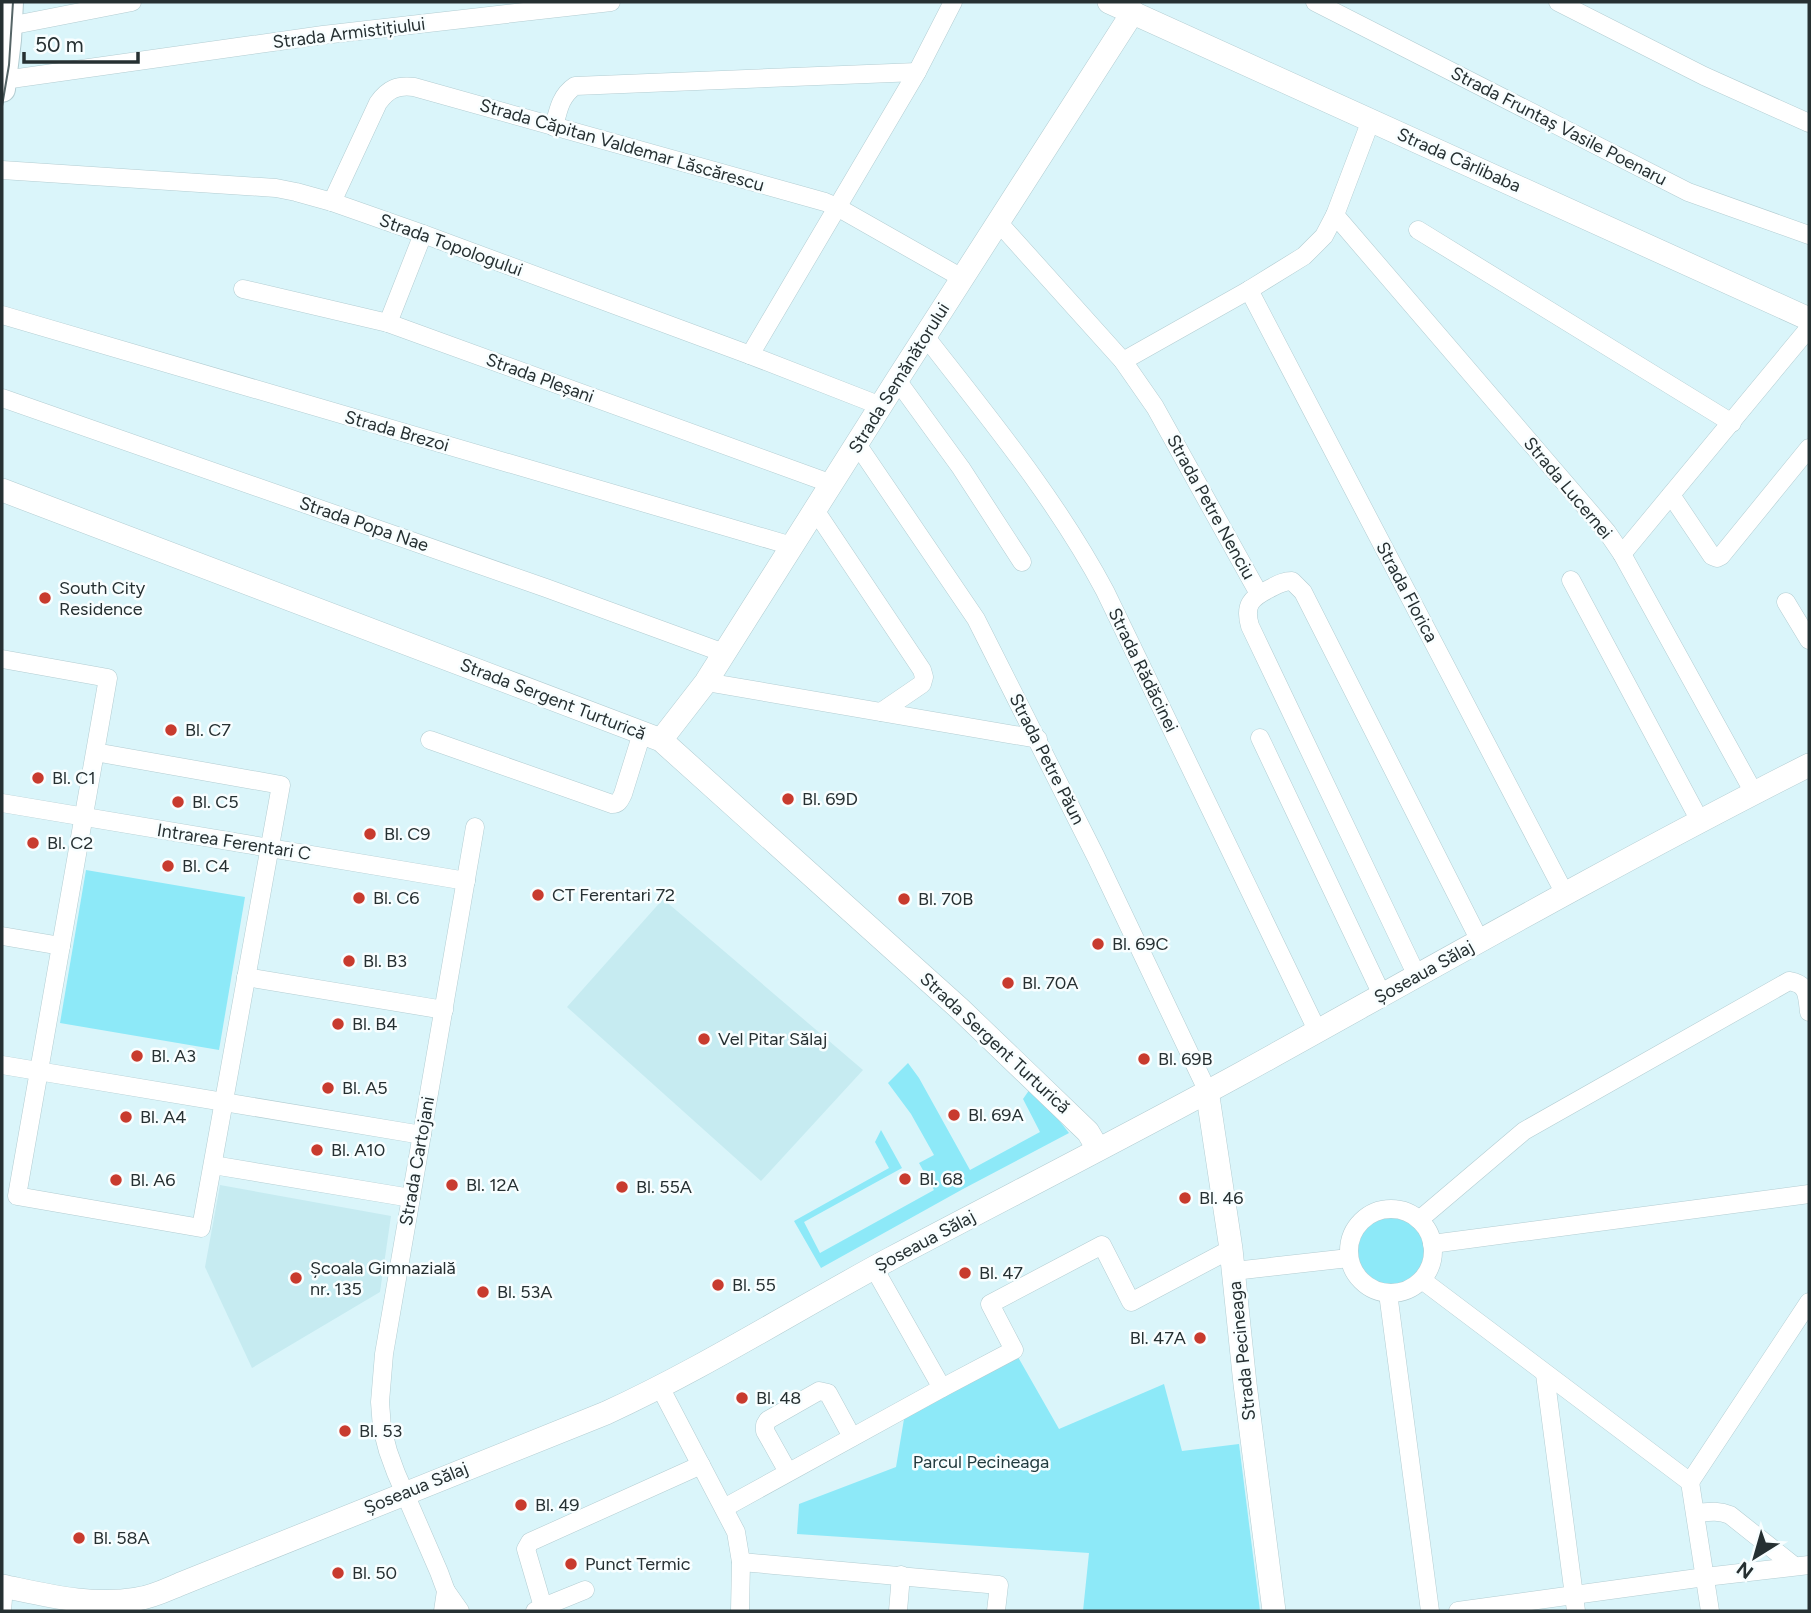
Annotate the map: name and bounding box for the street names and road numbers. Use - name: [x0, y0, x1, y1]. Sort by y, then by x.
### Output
- street label: Strada Armistițiului: [271, 13, 427, 53]
- street label: Strada Fruntaș Vasile Poenaru: [1447, 62, 1671, 190]
- street label: Strada Căpitan Valdemar Lăscărescu: [477, 94, 767, 196]
- street label: Strada Cârlibaba: [1394, 123, 1524, 197]
- street label: Strada Topologului: [376, 209, 526, 281]
- street label: Strada Semănătorului: [844, 299, 954, 457]
- street label: Strada Pleșani: [483, 348, 597, 408]
- street label: Strada Brezoi: [342, 406, 452, 456]
- street label: Strada Petre Nenciu: [1162, 431, 1260, 583]
- street label: Strada Lucernei: [1519, 433, 1617, 543]
- street label: Strada Popa Nae: [297, 492, 432, 556]
- street label: Strada Florica: [1371, 538, 1443, 646]
- street label: Strada Rădăcinei: [1103, 604, 1183, 736]
- street label: Strada Sergent Turturică: [457, 653, 649, 745]
- street label: Strada Petre Păun: [1005, 690, 1089, 828]
- street label: Intrarea Ferentari C: [155, 819, 313, 865]
- street label: Șoseaua Sălaj: [1370, 936, 1478, 1008]
- street label: Strada Sergent Turturică: [915, 968, 1075, 1118]
- street label: Strada Cartojani: [395, 1095, 439, 1227]
- street label: Șoseaua Sălaj: [871, 1205, 979, 1277]
- street label: Strada Pecineaga: [1224, 1280, 1260, 1422]
- street label: Șoseaua Sălaj: [361, 1457, 471, 1519]

